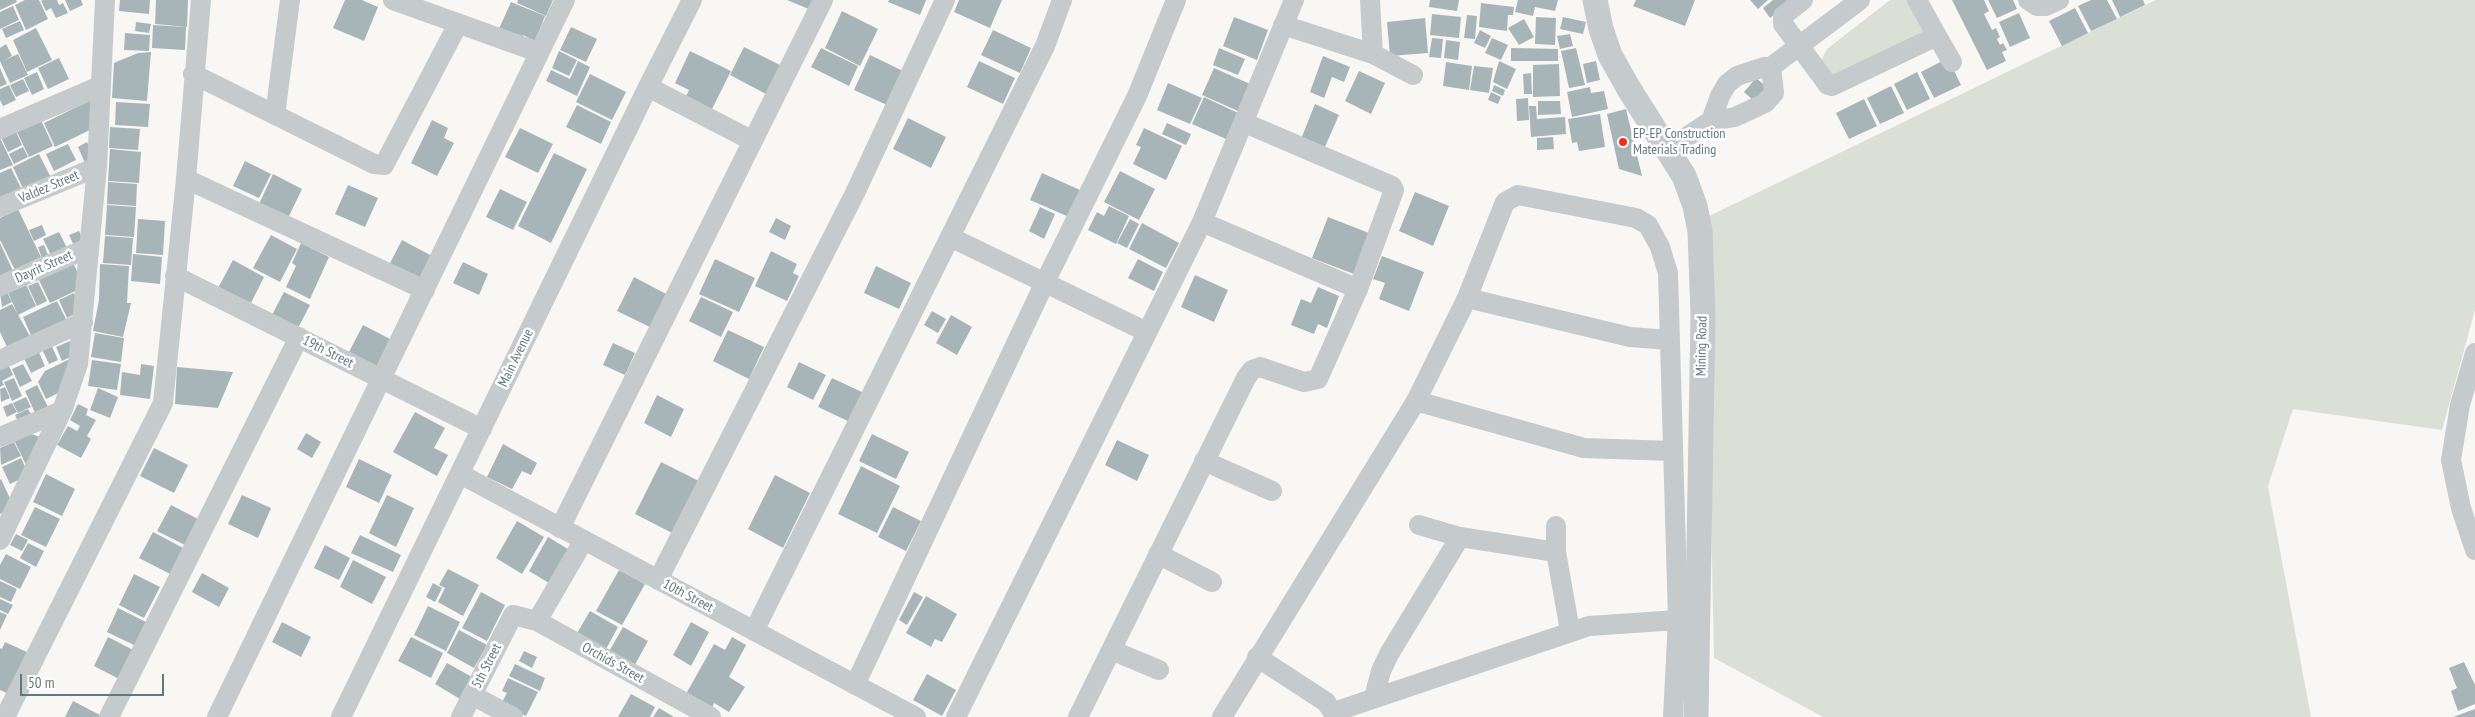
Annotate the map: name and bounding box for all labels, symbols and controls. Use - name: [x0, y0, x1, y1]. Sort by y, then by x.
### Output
- place label: EP-EP Construction Materials Trading: [1633, 126, 1725, 158]
- marker: EP-EP Construction Materials Trading: [1617, 136, 1629, 148]
- street label: Valdez Street: [16, 167, 82, 207]
- street label: Dayrit Street: [13, 247, 75, 287]
- street label: Mining Road: [1693, 316, 1711, 376]
- street label: Main Avenue: [495, 326, 537, 390]
- street label: 19th Street: [300, 332, 356, 372]
- street label: 10th Street: [660, 576, 716, 616]
- street label: Orchids Street: [579, 639, 647, 687]
- street label: 5th Street: [469, 641, 505, 691]
- scale bar: [22, 664, 166, 696]
- text: 50 m: [28, 673, 54, 692]

